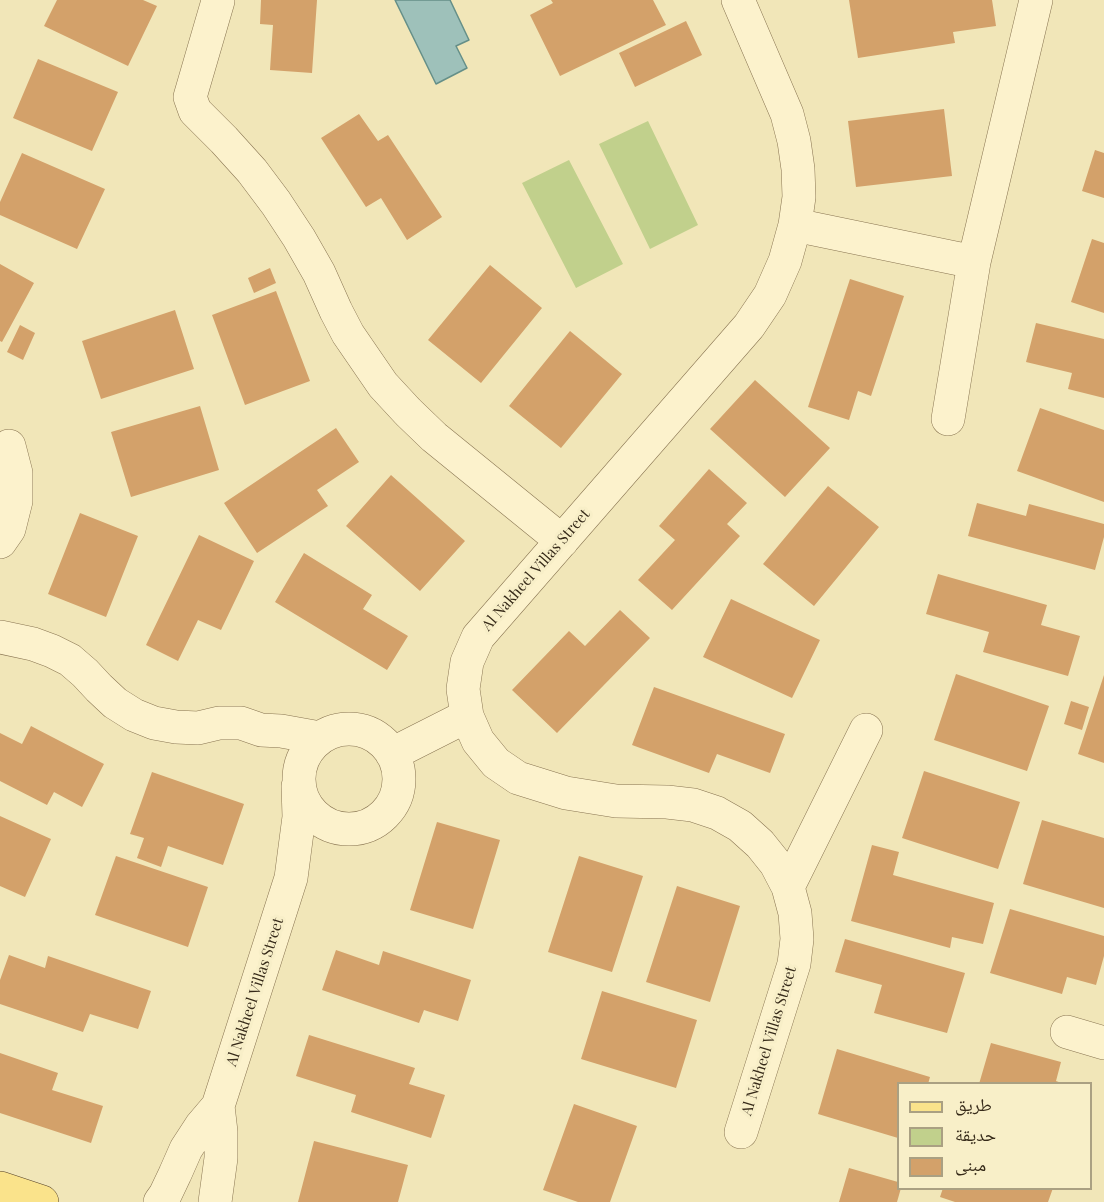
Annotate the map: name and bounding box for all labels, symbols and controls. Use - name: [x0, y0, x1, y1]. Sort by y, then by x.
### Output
- street label: Al Nakheel Villas Street: [478, 506, 594, 634]
- street label: Al Nakheel Villas Street: [222, 915, 288, 1069]
- street label: Al Nakheel Villas Street: [738, 964, 800, 1118]
- legend: [897, 1082, 1092, 1190]
- text: طريق: [955, 1092, 992, 1116]
- text: حديقة: [955, 1122, 996, 1146]
- text: مبنى: [955, 1152, 986, 1176]

